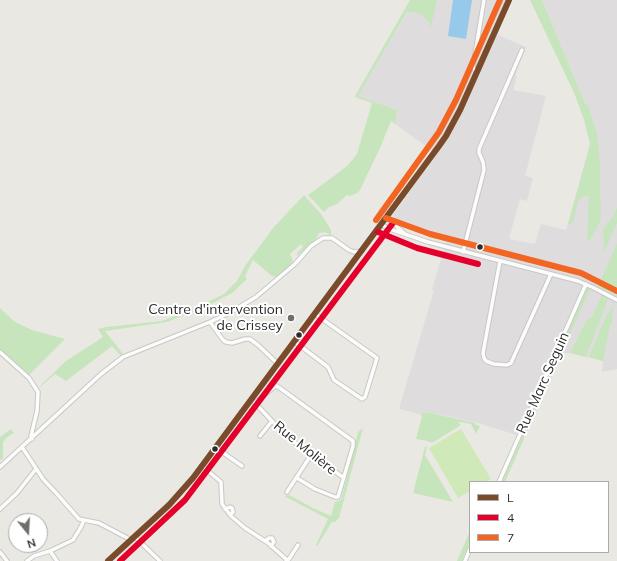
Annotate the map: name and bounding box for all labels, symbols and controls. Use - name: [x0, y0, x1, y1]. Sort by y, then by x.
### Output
- unlabelled marker: [475, 242, 485, 252]
- place label: Centre d'intervention de Crissey: [148, 302, 283, 334]
- marker: Centre d'intervention de Crissey: [286, 313, 296, 323]
- unlabelled marker: [294, 330, 304, 340]
- street label: Rue Marc Seguin: [513, 330, 573, 436]
- street label: Rue Molière: [270, 418, 340, 478]
- unlabelled marker: [210, 444, 220, 454]
- legend: [469, 481, 609, 553]
- text: L: [507, 490, 514, 505]
- text: 4: [507, 510, 514, 525]
- north arrow: [8, 513, 48, 553]
- text: 7: [507, 530, 514, 545]
- text: N: [25, 536, 38, 551]

